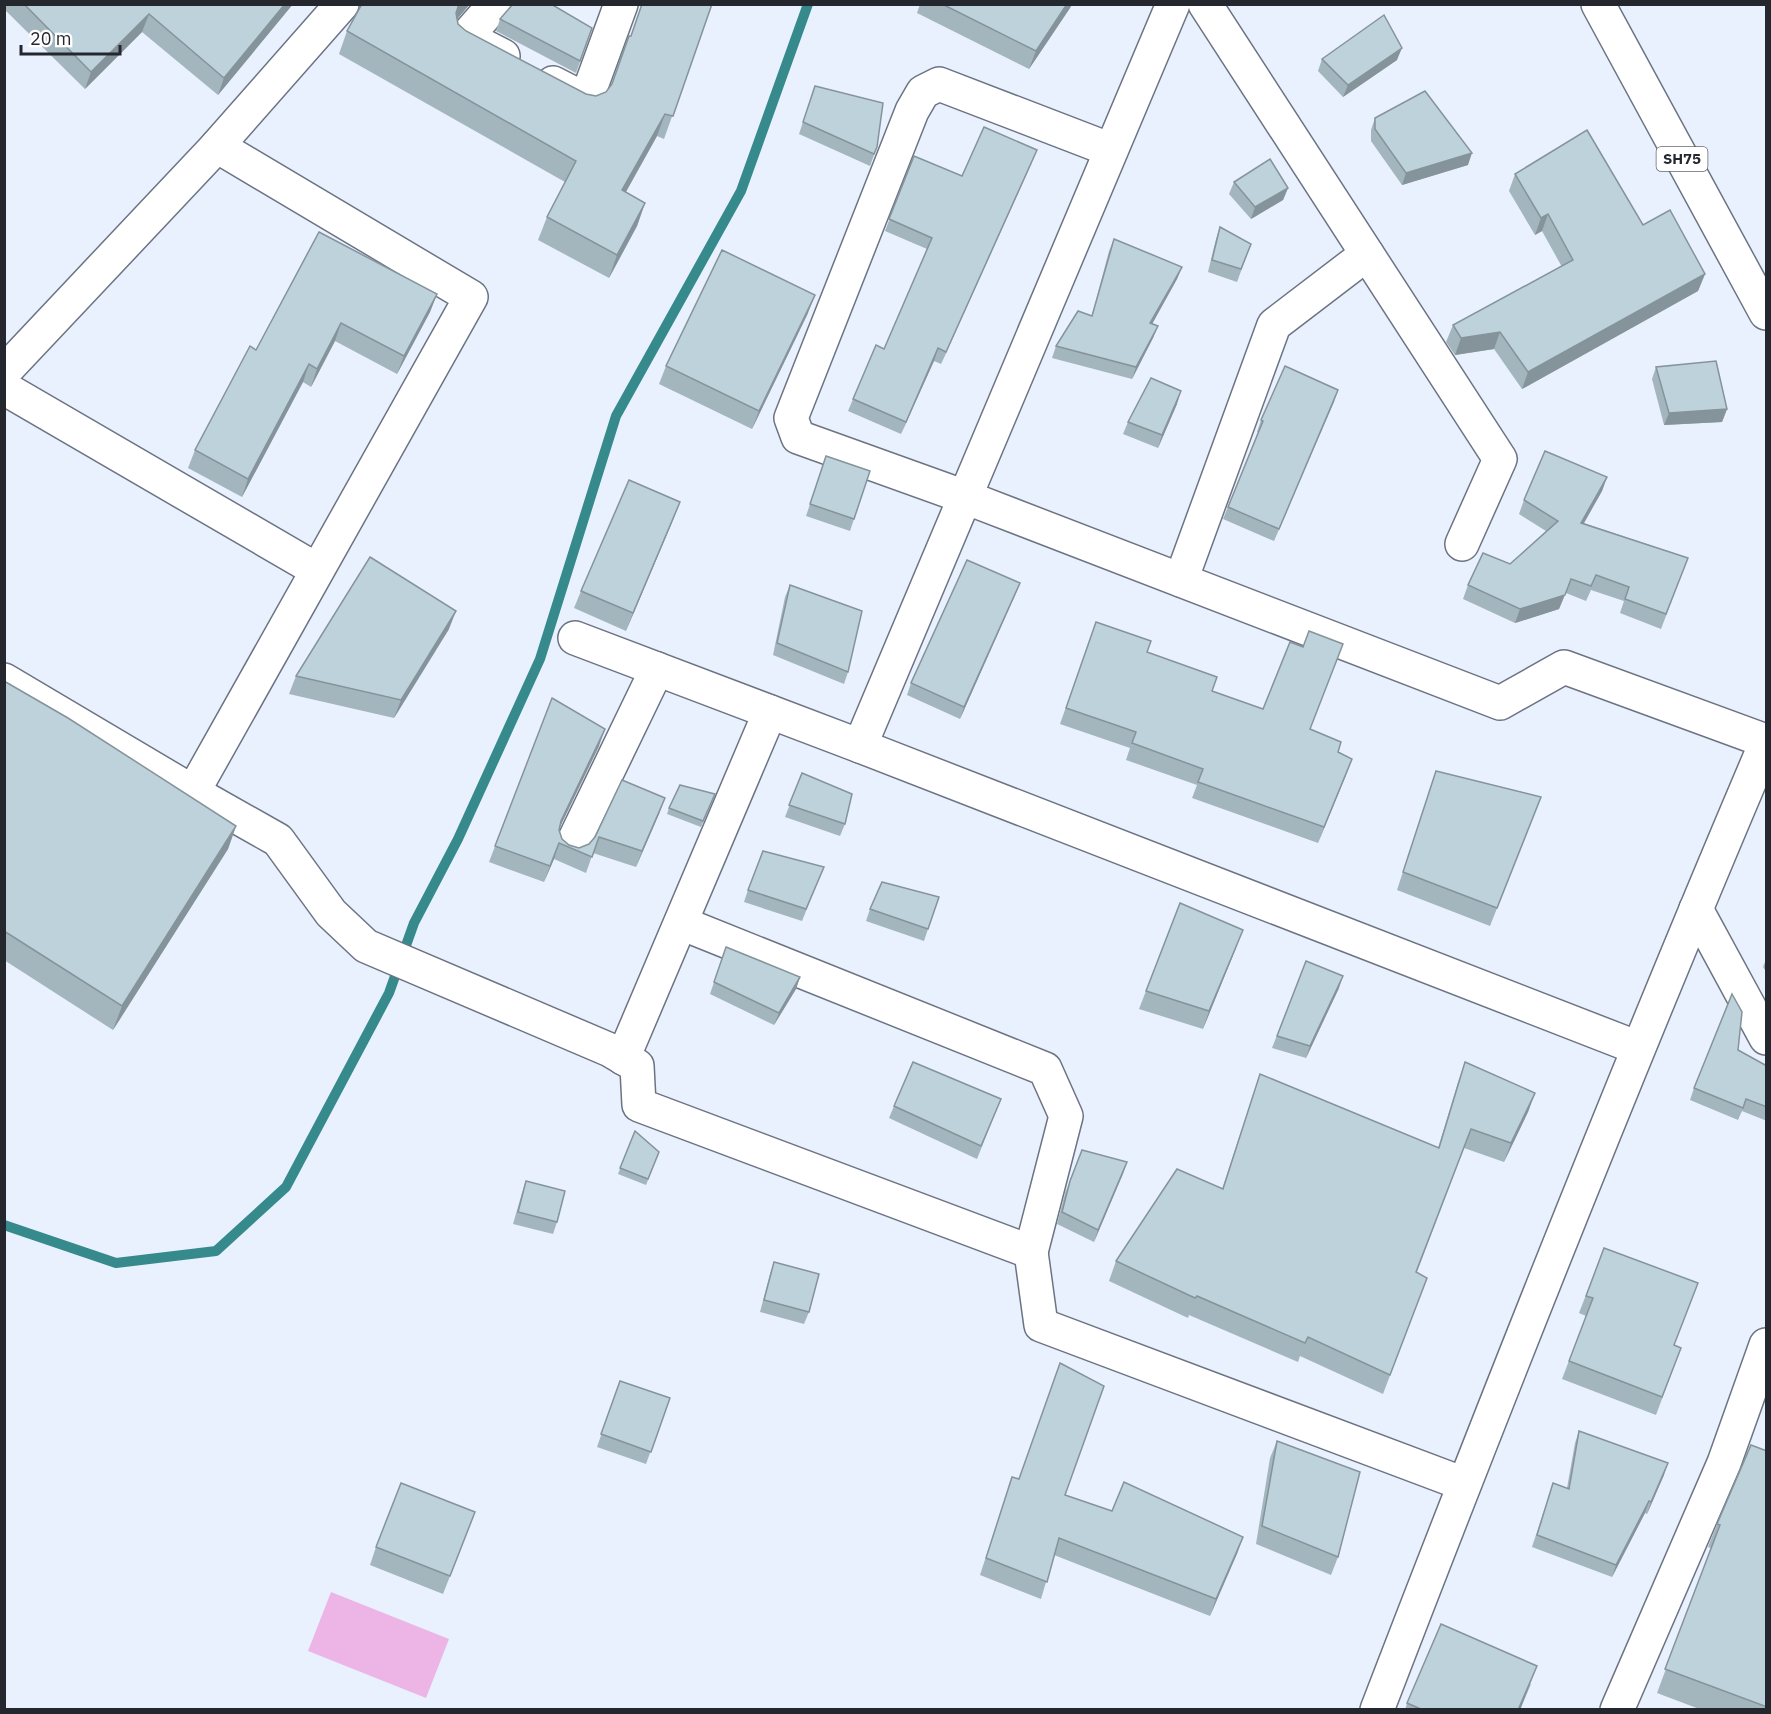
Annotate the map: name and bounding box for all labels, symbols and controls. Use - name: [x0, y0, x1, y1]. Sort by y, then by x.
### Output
- scale bar: [21, 18, 120, 56]
- text: 20 m: [30, 27, 72, 50]
- road number: SH75: [1656, 147, 1708, 171]

